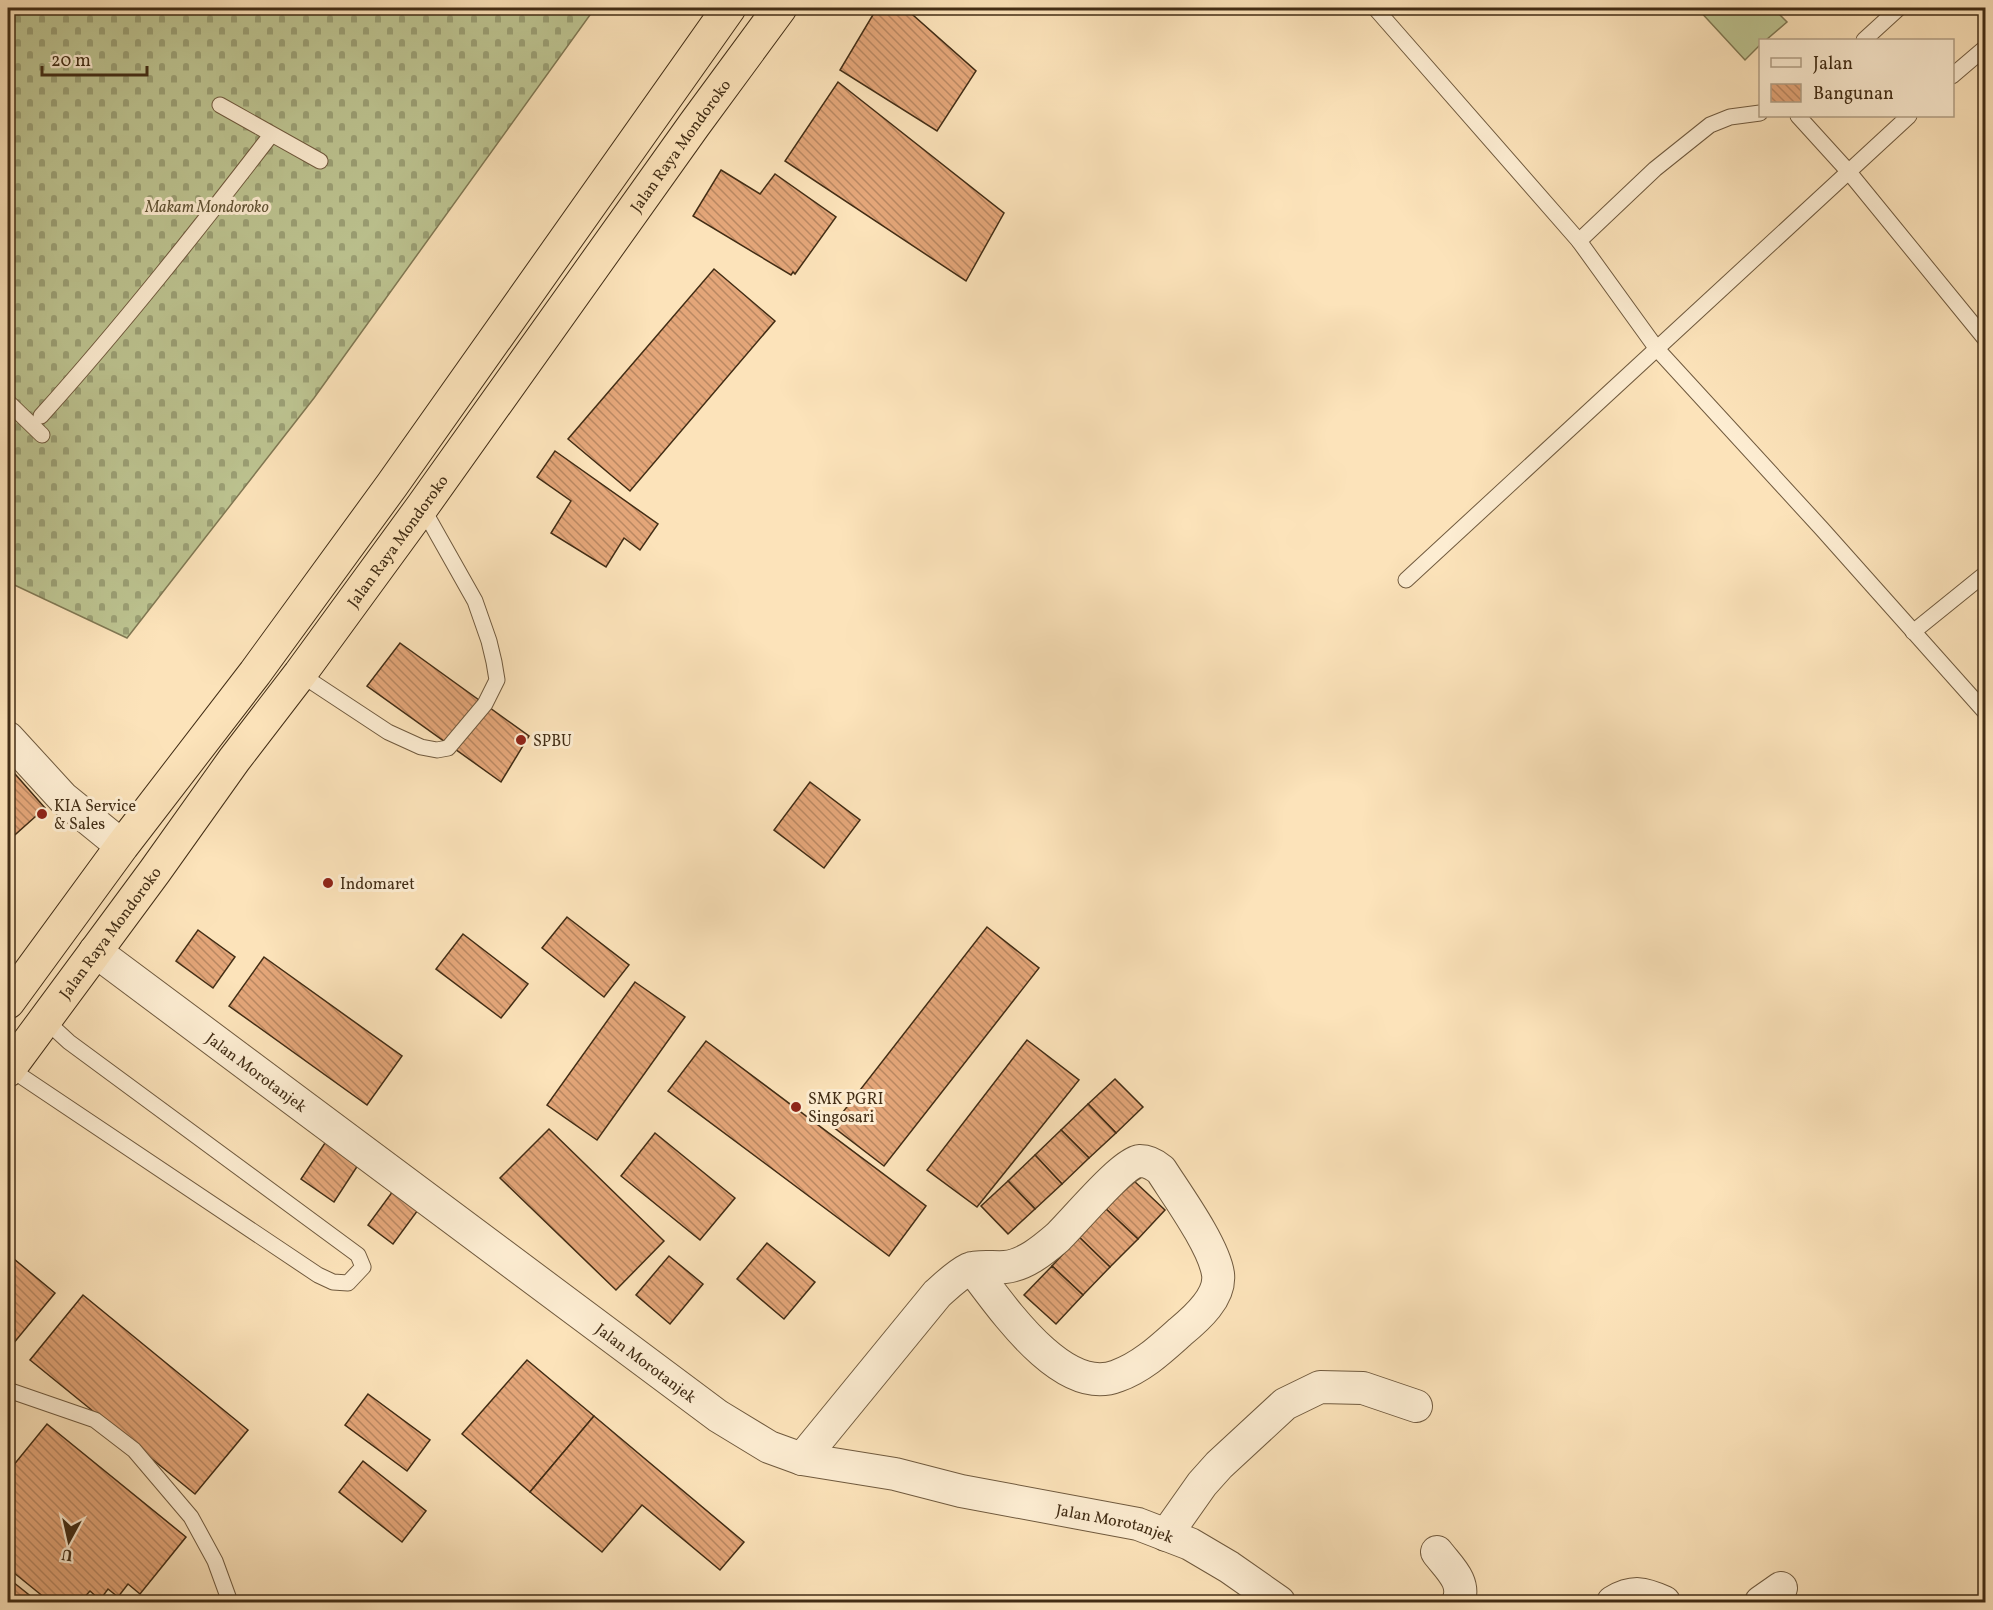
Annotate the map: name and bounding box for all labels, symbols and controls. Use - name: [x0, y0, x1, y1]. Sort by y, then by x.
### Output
- scale bar: [42, 39, 147, 77]
- legend: [1759, 39, 1954, 117]
- text: 20 m: [51, 49, 91, 74]
- text: Jalan: [1813, 52, 1853, 77]
- street label: Jalan Raya Mondoroko: [626, 75, 737, 218]
- text: Bangunan: [1813, 82, 1894, 107]
- park label: Makam Mondoroko: [144, 197, 269, 219]
- street label: Jalan Raya Mondoroko: [343, 471, 455, 613]
- place label: SPBU: [533, 731, 572, 753]
- marker: SPBU: [514, 733, 528, 747]
- place label: KIA Service & Sales: [54, 796, 136, 836]
- marker: KIA Service & Sales: [35, 807, 49, 821]
- street label: Jalan Raya Mondoroko: [55, 863, 167, 1004]
- place label: Indomaret: [340, 874, 415, 896]
- marker: Indomaret: [321, 876, 335, 890]
- street label: Jalan Morotanjek: [201, 1028, 311, 1119]
- place label: SMK PGRI Singosari: [808, 1089, 883, 1129]
- marker: SMK PGRI Singosari: [789, 1100, 803, 1114]
- street label: Jalan Morotanjek: [590, 1319, 700, 1409]
- street label: Jalan Morotanjek: [1054, 1500, 1177, 1550]
- north arrow: [39, 1511, 99, 1571]
- text: U: [60, 1542, 74, 1566]

